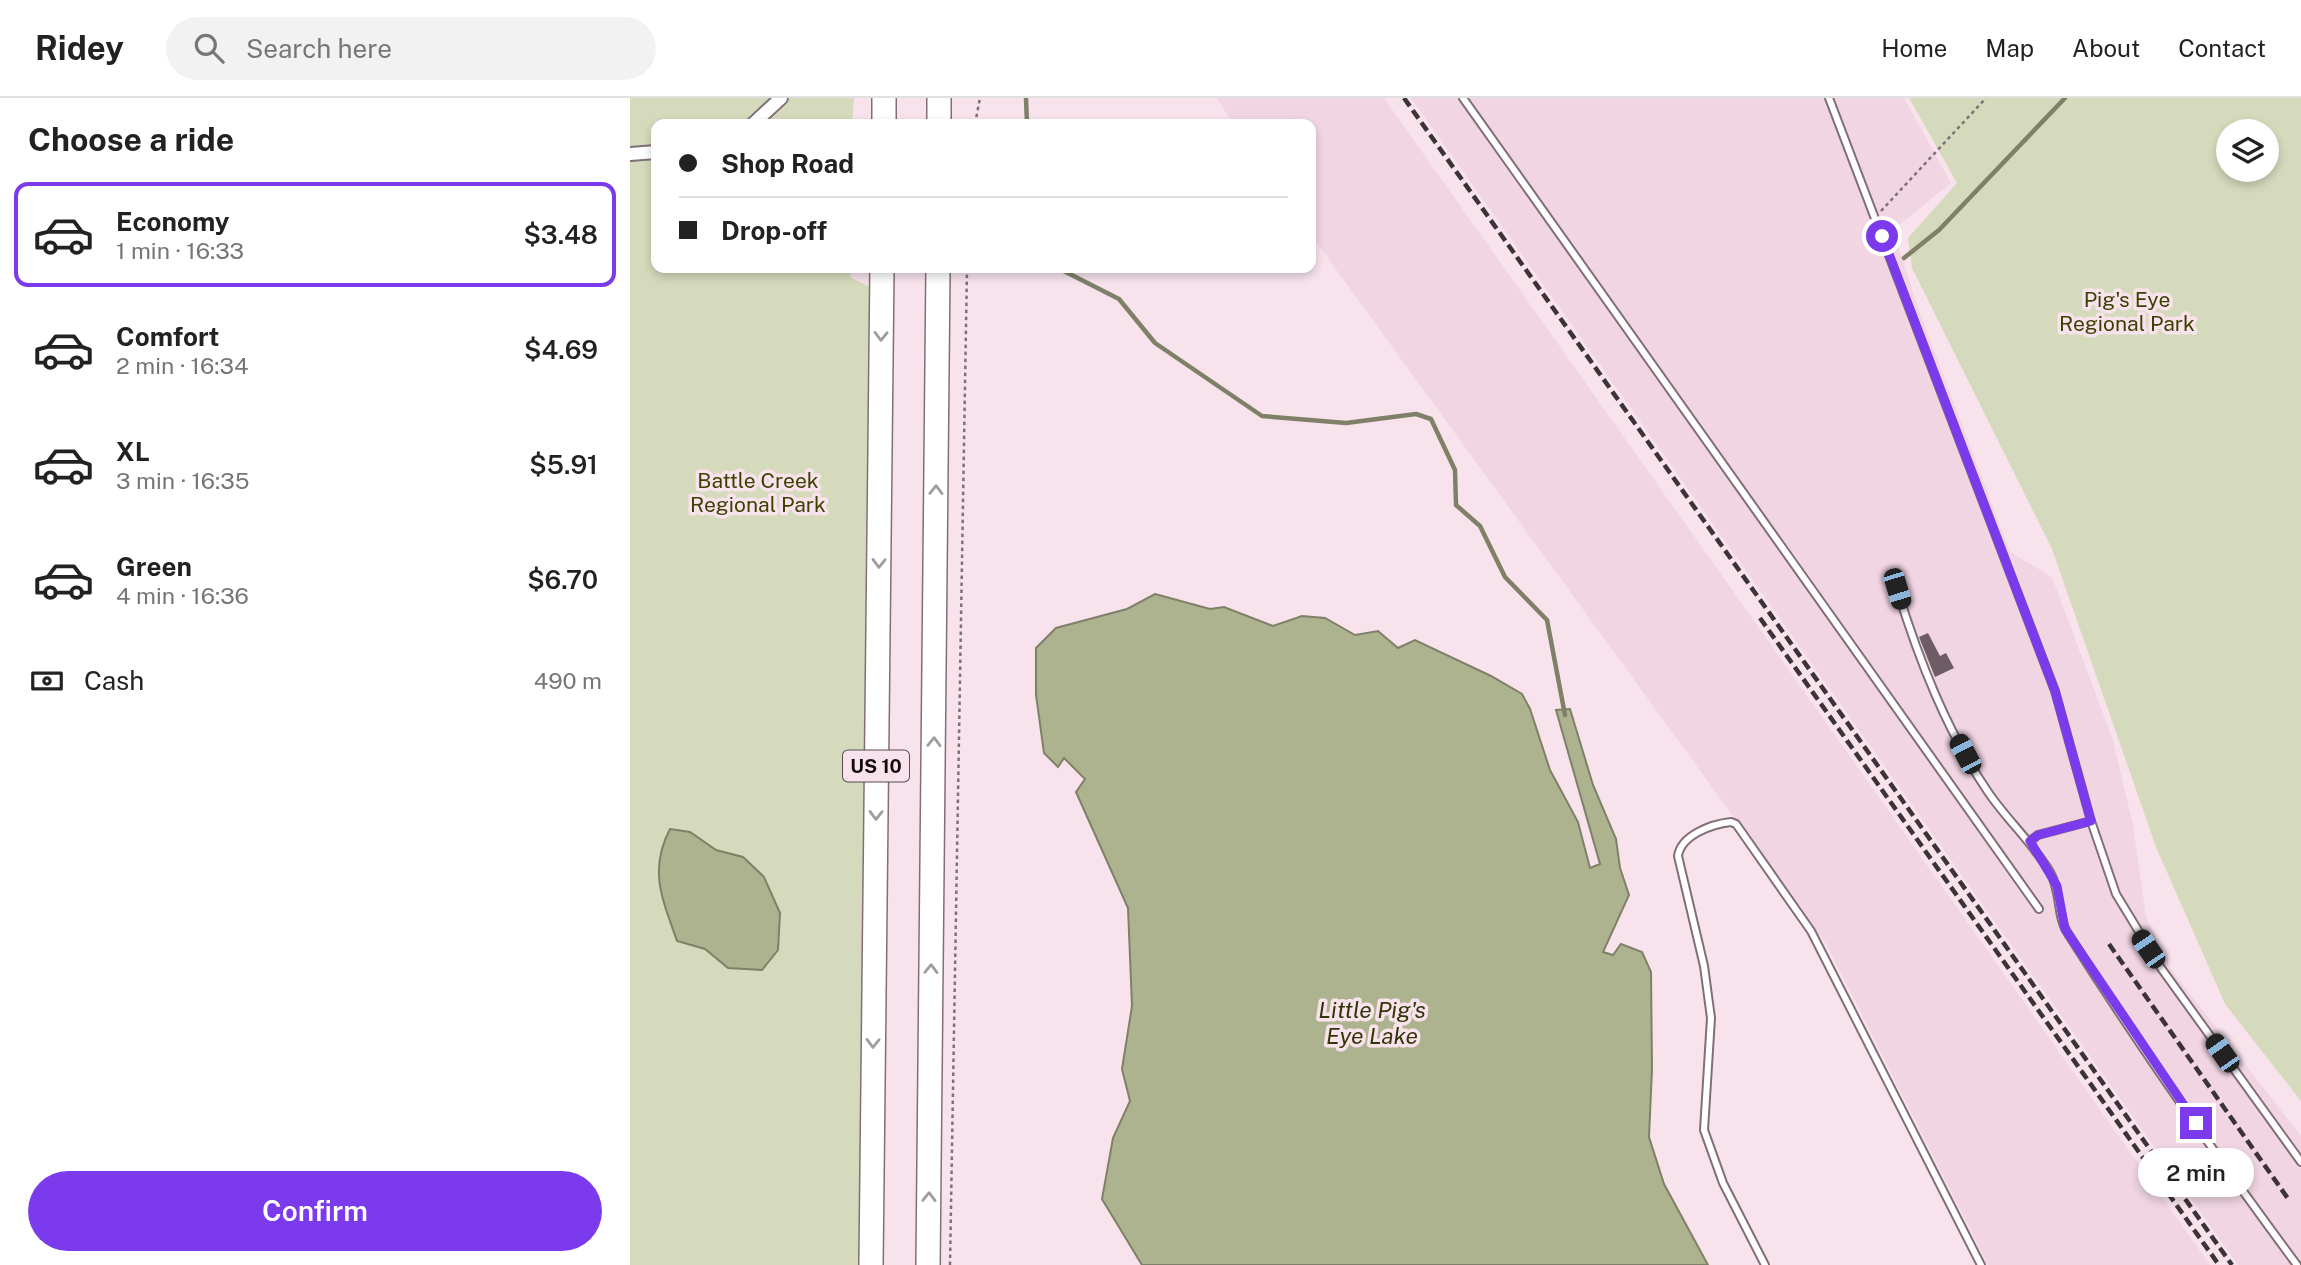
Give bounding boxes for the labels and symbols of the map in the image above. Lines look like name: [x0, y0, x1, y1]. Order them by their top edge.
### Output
route start: [1866, 220, 1898, 252]
park label: Pig's Eye Regional Park: [2059, 287, 2195, 336]
one-way arrow: [873, 331, 889, 342]
park label: Battle Creek Regional Park: [690, 468, 826, 517]
one-way arrow: [928, 484, 944, 495]
one-way arrow: [871, 558, 886, 569]
car: [1881, 566, 1914, 612]
car: [1946, 731, 1985, 777]
one-way arrow: [926, 736, 942, 747]
road number: US 10: [843, 750, 909, 782]
one-way arrow: [868, 811, 884, 821]
car: [2128, 926, 2169, 972]
one-way arrow: [924, 964, 939, 975]
water label: Little Pig's Eye Lake: [1318, 996, 1426, 1049]
car: [2202, 1030, 2243, 1076]
one-way arrow: [865, 1038, 881, 1049]
route end: [2180, 1107, 2212, 1139]
callout: 2 min: [2138, 1148, 2254, 1196]
one-way arrow: [921, 1191, 937, 1202]

